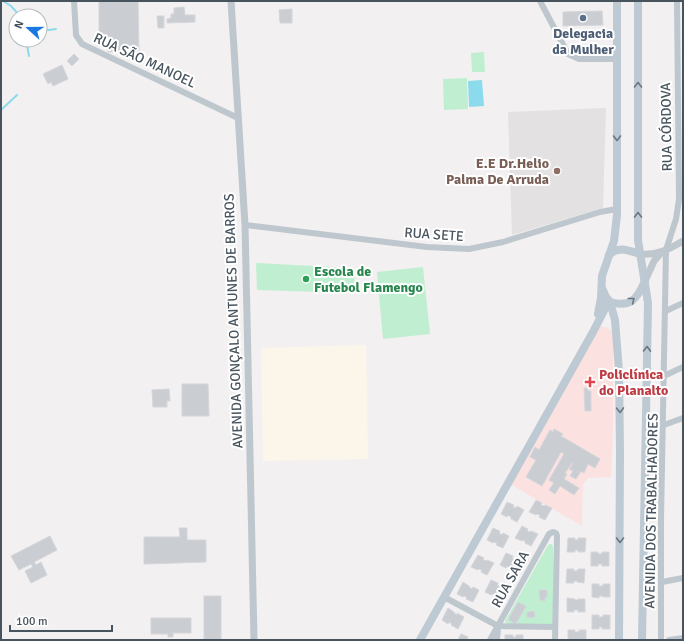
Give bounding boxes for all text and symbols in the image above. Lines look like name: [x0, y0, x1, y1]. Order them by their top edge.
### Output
north arrow: [8, 8, 48, 48]
marker: Delegacia da Mulher: [578, 13, 588, 23]
text: N: [12, 19, 27, 30]
place label: Delegacia da Mulher: [552, 25, 614, 58]
street label: RUA SÃO MANOEL: [91, 29, 199, 92]
one-way arrow: [634, 82, 642, 88]
street label: RUA CÓRDOVA: [657, 82, 676, 172]
one-way arrow: [613, 135, 621, 141]
place label: E.E Dr.Helio Palma De Arruda: [446, 155, 549, 188]
marker: E.E Dr.Helio Palma De Arruda: [552, 166, 562, 176]
street label: AVENIDA GONÇALO ANTUNES DE BARROS: [221, 193, 246, 449]
one-way arrow: [634, 212, 642, 218]
street label: RUA SETE: [404, 224, 464, 245]
place label: Escola de Futebol Flamengo: [314, 263, 423, 296]
marker: Escola de Futebol Flamengo: [301, 274, 311, 284]
one-way arrow: [627, 297, 634, 304]
one-way arrow: [643, 346, 651, 352]
place label: Policlínica do Planalto: [599, 366, 668, 399]
marker: Policlínica do Planalto: [584, 376, 596, 388]
one-way arrow: [616, 407, 624, 413]
street label: AVENIDA DOS TRABALHADORES: [641, 413, 662, 609]
one-way arrow: [616, 537, 624, 543]
street label: RUA SARA: [488, 548, 533, 611]
scale bar: [10, 607, 112, 633]
text: 100 m: [16, 614, 48, 629]

